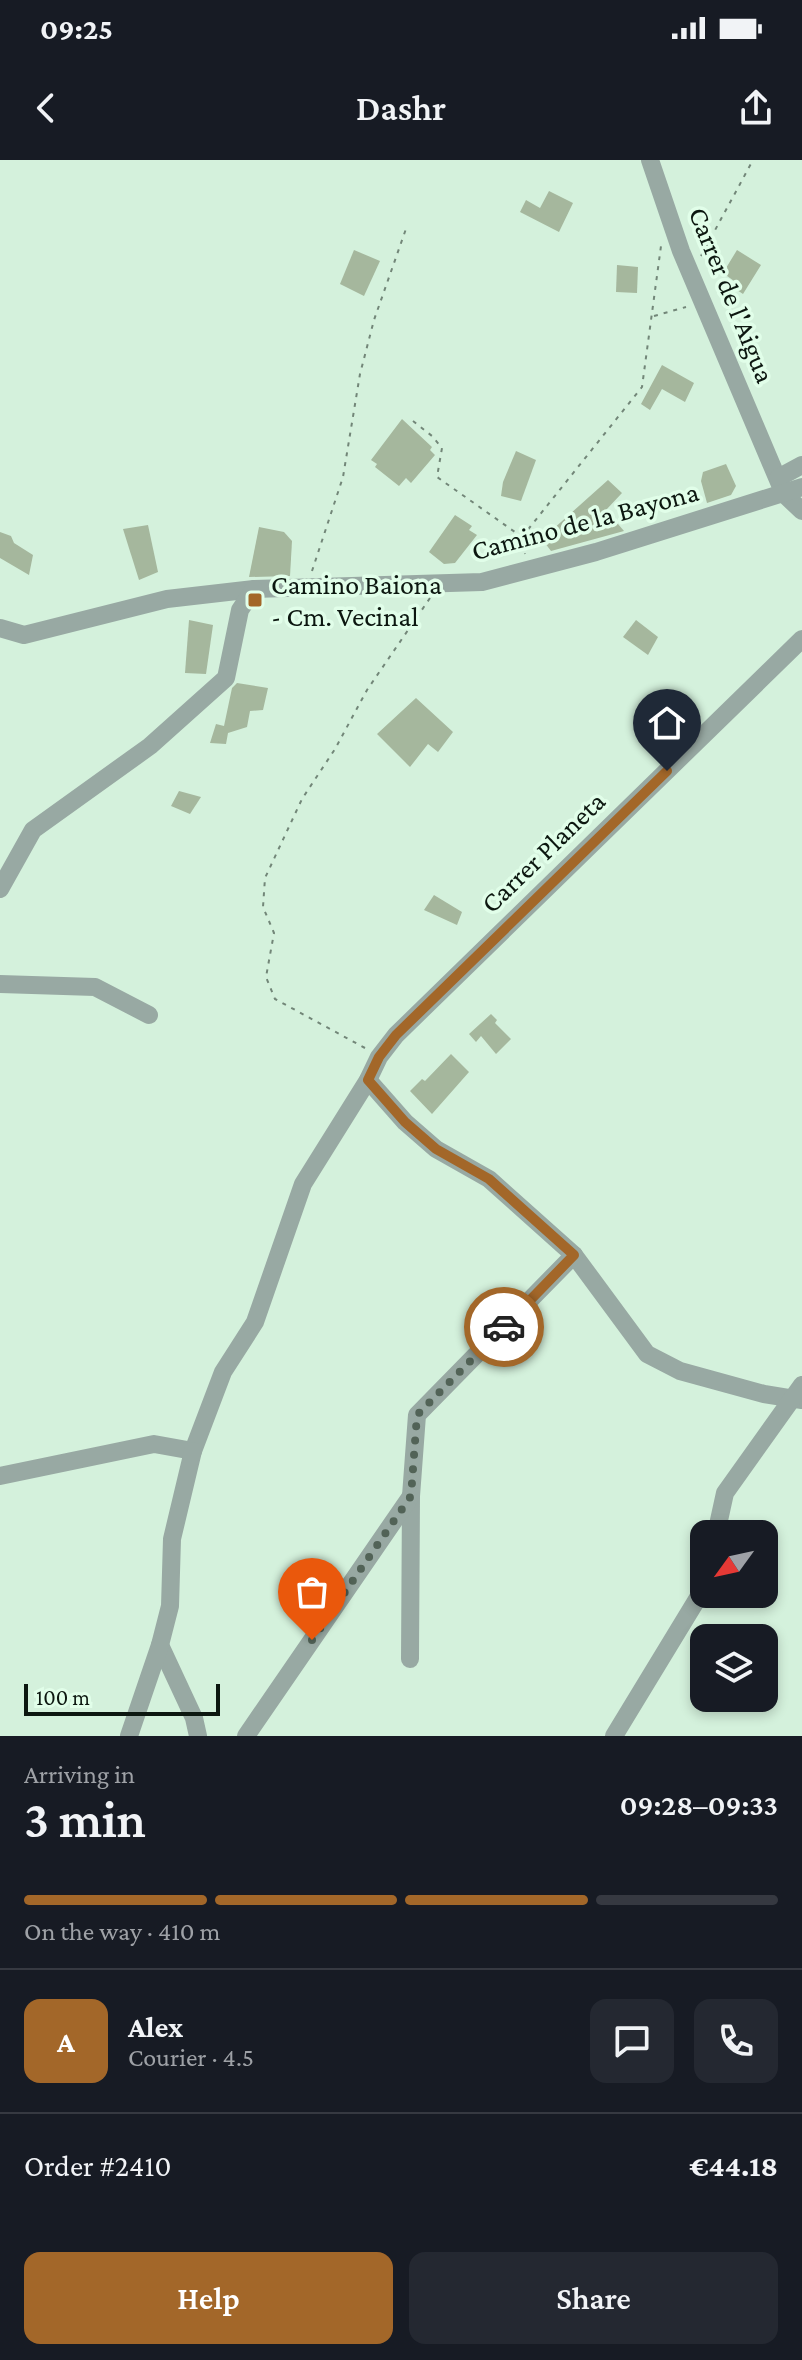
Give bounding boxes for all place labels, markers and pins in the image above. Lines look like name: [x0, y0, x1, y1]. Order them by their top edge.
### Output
place label: Camino Baiona - Cm. Vecinal: [271, 569, 442, 632]
marker: Camino Baiona - Cm. Vecinal: [246, 591, 264, 609]
pin: [633, 689, 701, 771]
pin: [278, 1558, 346, 1640]

